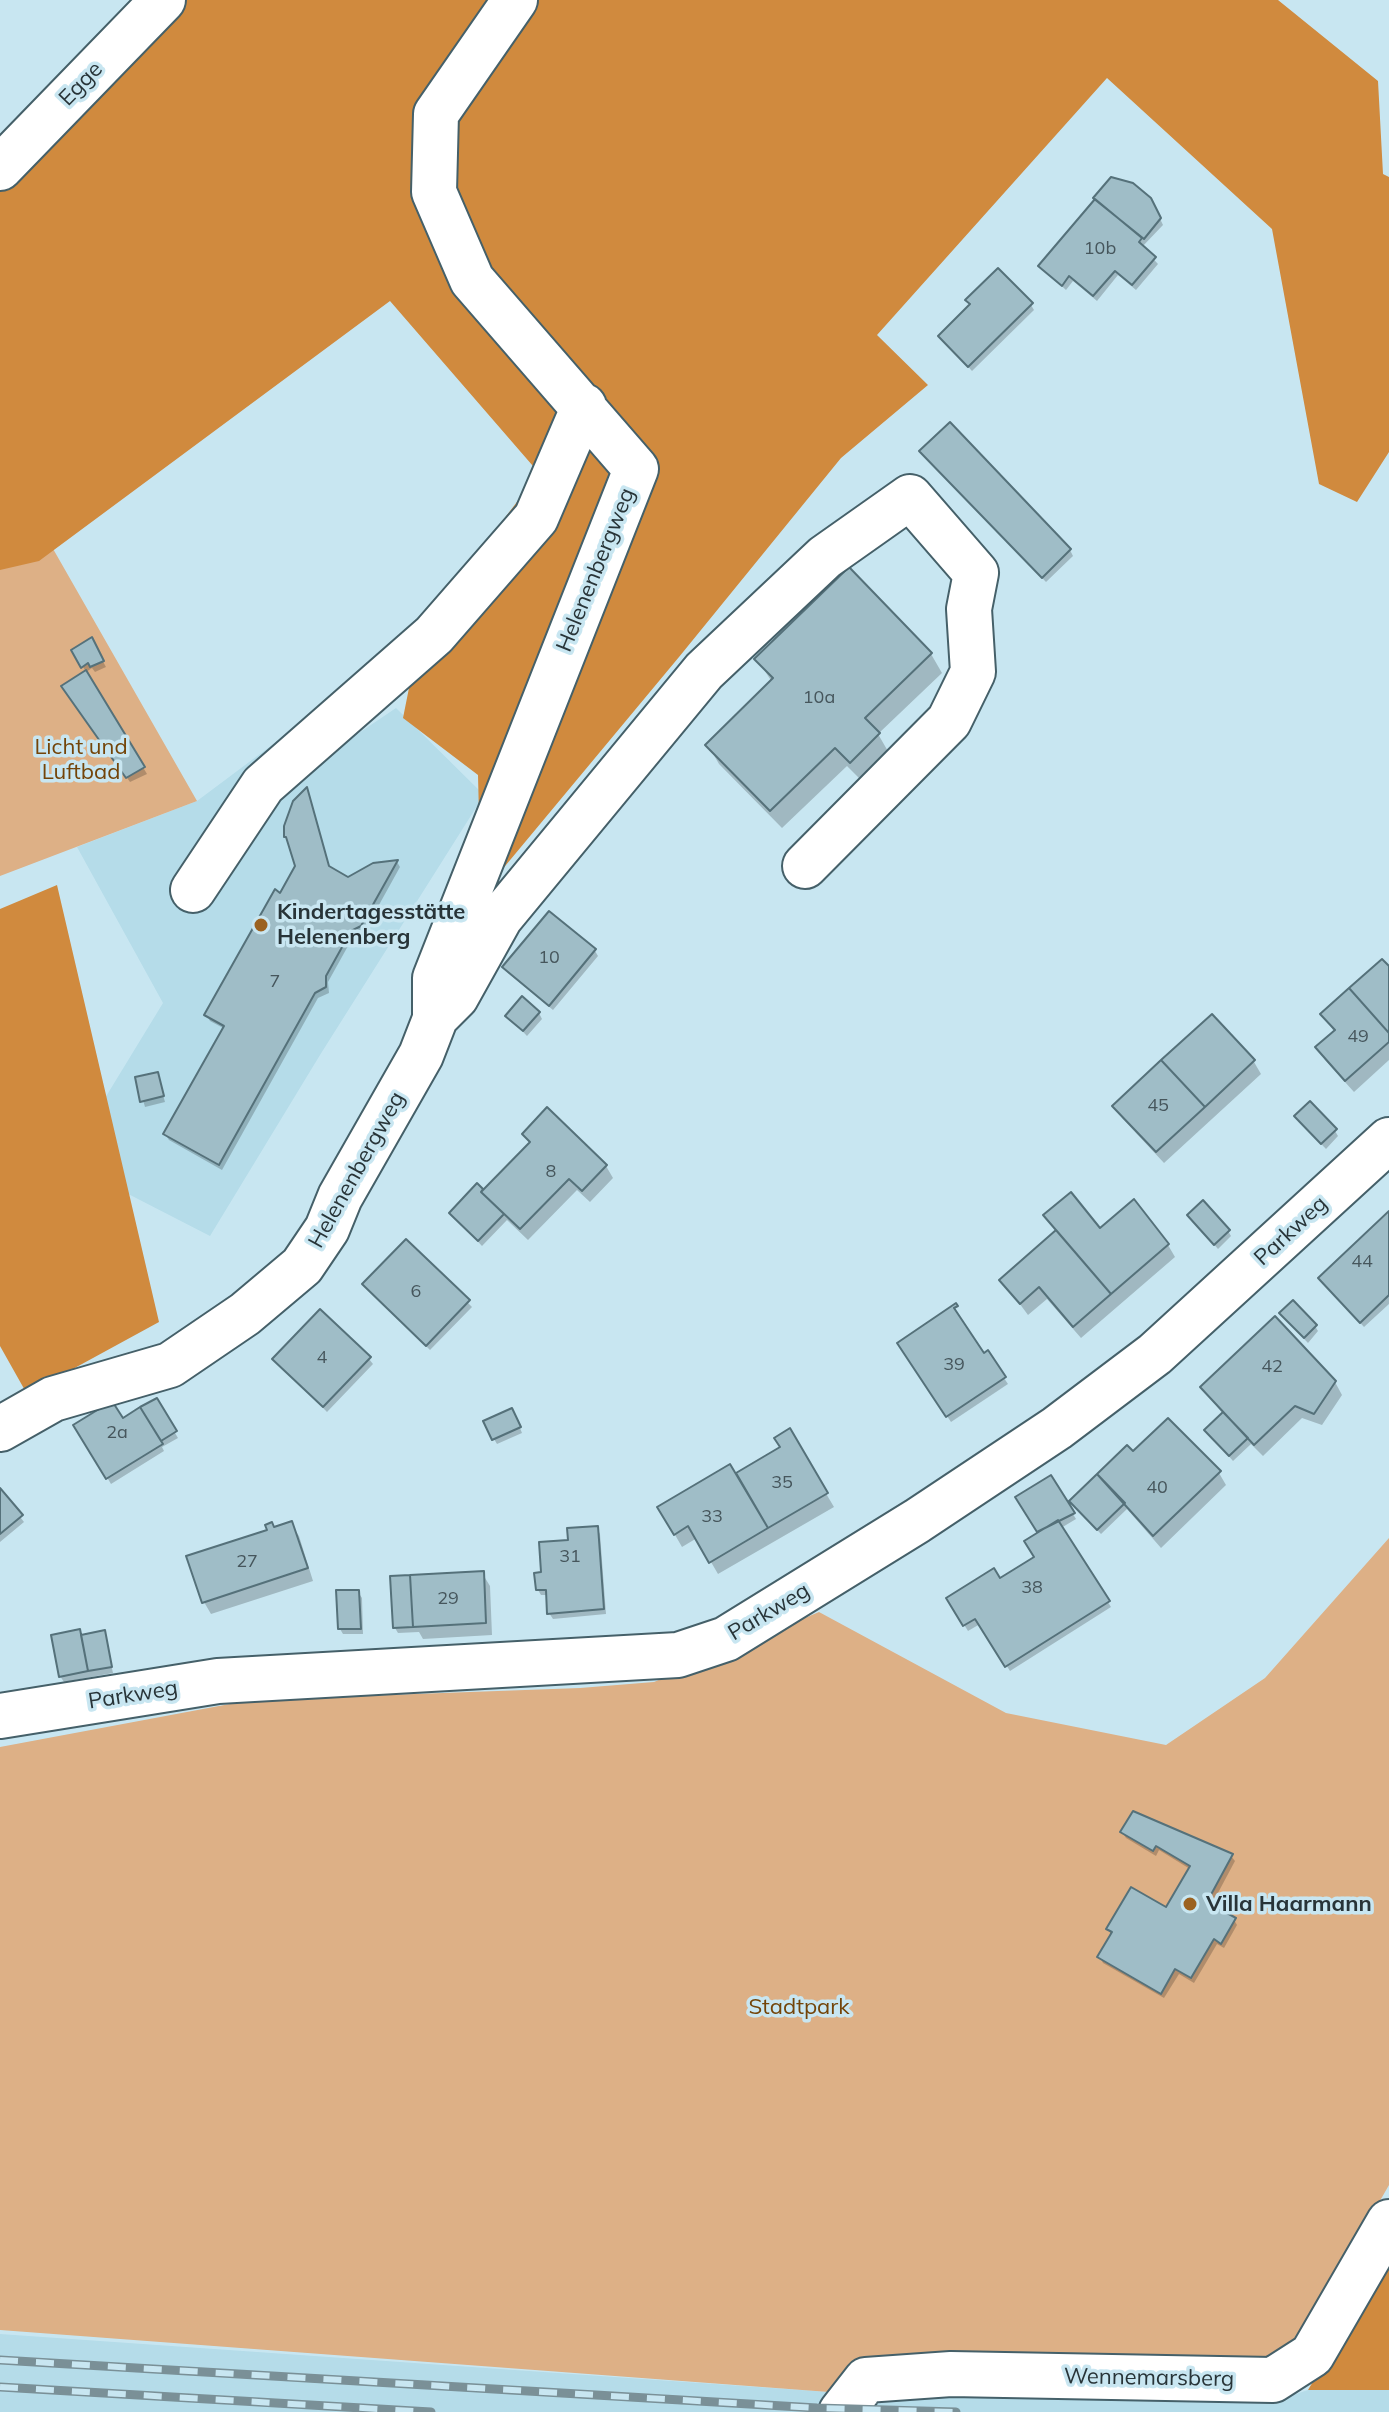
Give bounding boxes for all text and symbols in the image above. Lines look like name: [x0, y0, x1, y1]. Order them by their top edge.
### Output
street label: Egge: [54, 56, 108, 112]
house number: 10b: [1084, 238, 1116, 260]
street label: Helenenbergweg: [551, 484, 641, 656]
house number: 10a: [803, 687, 835, 709]
park label: Licht und Luftbad: [34, 734, 128, 786]
place label: Kindertagesstätte Helenenberg: [277, 899, 465, 950]
marker: Kindertagesstätte Helenenberg: [252, 916, 270, 934]
house number: 10: [538, 947, 560, 969]
house number: 7: [270, 971, 280, 993]
house number: 49: [1347, 1026, 1369, 1048]
street label: Helenenbergweg: [303, 1087, 411, 1253]
house number: 45: [1147, 1095, 1169, 1117]
house number: 8: [546, 1161, 556, 1183]
street label: Parkweg: [1249, 1191, 1333, 1271]
house number: 44: [1351, 1251, 1373, 1273]
house number: 6: [411, 1281, 421, 1303]
house number: 4: [317, 1347, 327, 1369]
house number: 39: [943, 1354, 965, 1376]
house number: 42: [1261, 1356, 1283, 1378]
house number: 2a: [106, 1422, 128, 1444]
house number: 35: [771, 1472, 793, 1494]
house number: 40: [1146, 1477, 1168, 1499]
house number: 33: [701, 1506, 723, 1528]
house number: 31: [559, 1546, 581, 1568]
house number: 27: [236, 1551, 258, 1573]
street label: Parkweg: [724, 1577, 814, 1647]
house number: 38: [1021, 1577, 1043, 1599]
house number: 29: [437, 1588, 459, 1610]
street label: Parkweg: [86, 1675, 180, 1715]
place label: Villa Haarmann: [1206, 1891, 1372, 1917]
marker: Villa Haarmann: [1181, 1895, 1199, 1913]
park label: Stadtpark: [748, 1994, 850, 2020]
street label: Wennemarsberg: [1064, 2363, 1234, 2393]

